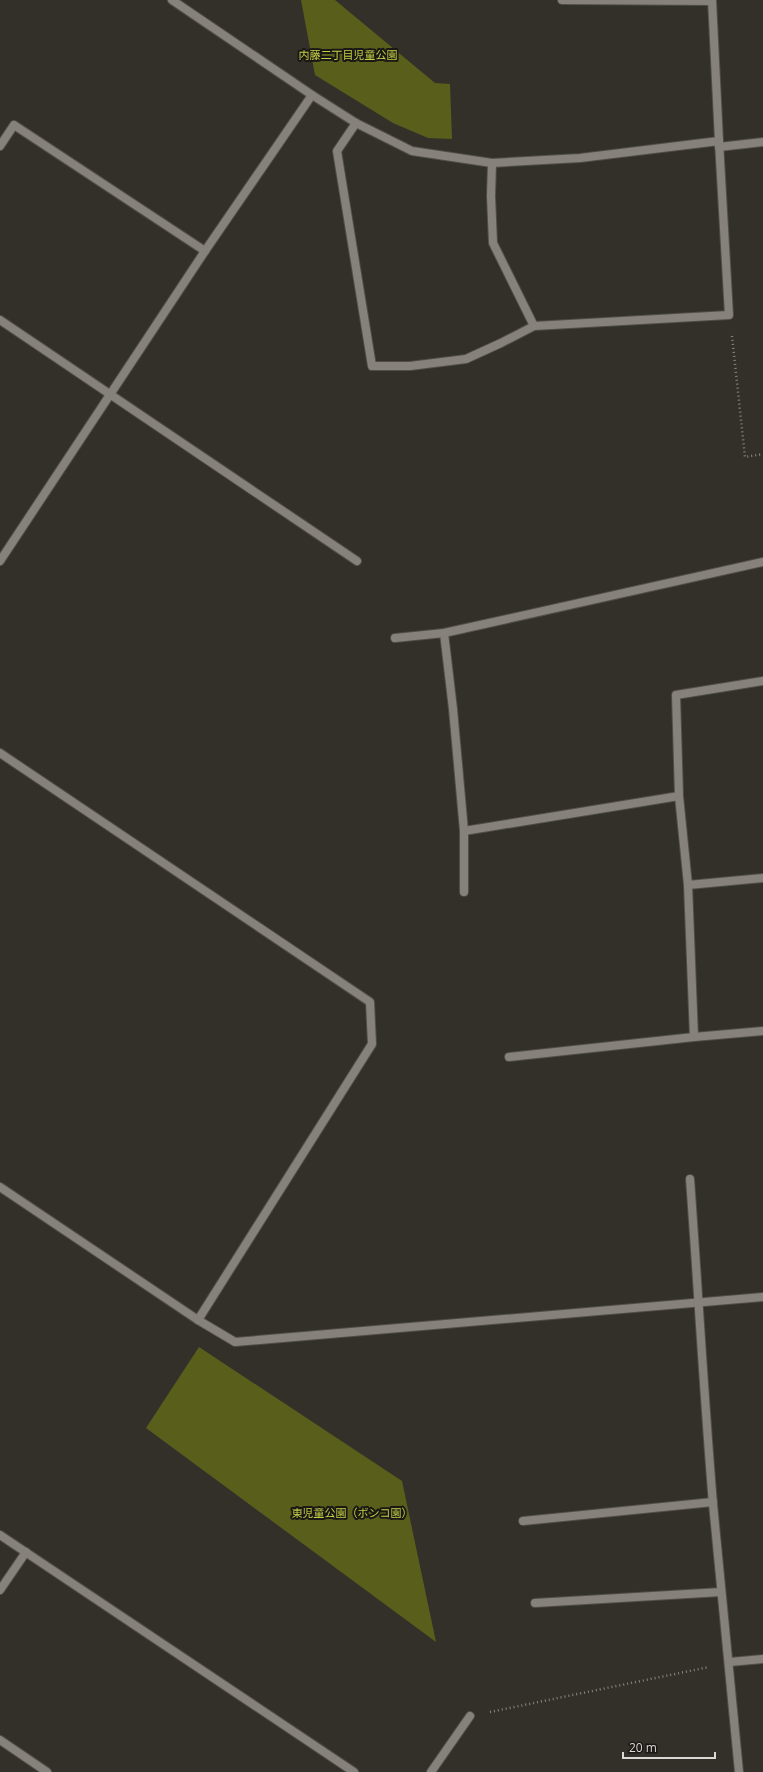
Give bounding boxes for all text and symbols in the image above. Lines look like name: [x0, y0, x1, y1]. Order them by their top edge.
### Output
park label: 内藤二丁目児童公園: [299, 47, 398, 62]
park label: 東児童公園（ボンコ園）: [292, 1505, 413, 1520]
scale bar: [623, 1734, 715, 1760]
text: 20 m: [629, 1739, 657, 1756]

